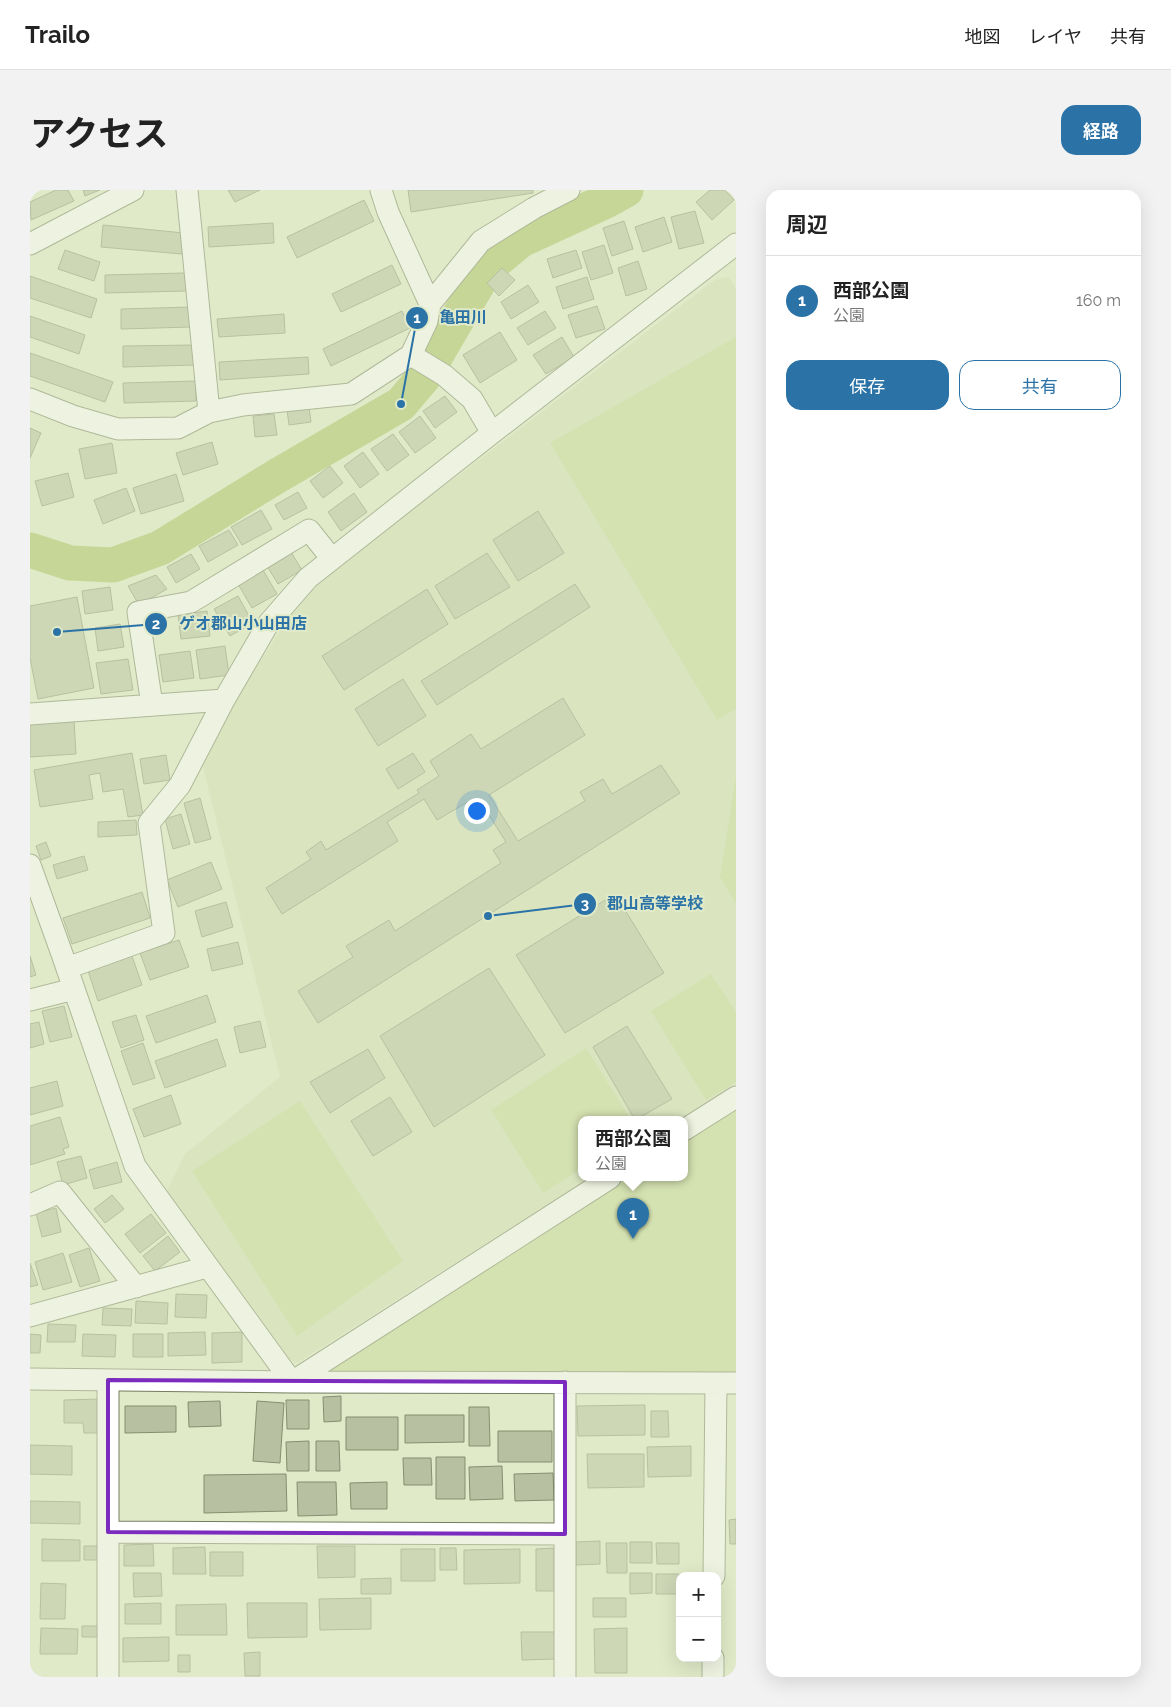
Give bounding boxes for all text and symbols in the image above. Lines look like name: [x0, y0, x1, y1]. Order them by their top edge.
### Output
text: Trailo: [25, 20, 90, 49]
text: 地図: [965, 26, 1001, 47]
text: レイヤ: [1029, 26, 1082, 47]
text: 共有: [1110, 26, 1146, 47]
button: 経路: [1061, 105, 1141, 155]
text: アクセス: [30, 113, 168, 154]
text: 周辺: [786, 212, 828, 237]
text: 西部公園: [833, 279, 909, 301]
text: 1: [798, 291, 806, 310]
text: 160 m: [1076, 291, 1121, 310]
callout: 亀田川: [404, 302, 497, 333]
text: 公園: [833, 306, 865, 325]
text: 亀田川: [439, 308, 487, 327]
text: 1: [413, 309, 421, 327]
button: 保存: [786, 360, 949, 410]
button: 共有: [959, 360, 1121, 410]
callout: ゲオ郡山小山田店: [144, 608, 317, 639]
text: ゲオ郡山小山田店: [179, 614, 307, 633]
text: 2: [152, 615, 160, 633]
your location: [464, 798, 490, 824]
callout: 郡山高等学校: [572, 888, 713, 919]
text: 郡山高等学校: [607, 894, 703, 913]
text: 3: [581, 895, 589, 913]
popup: [578, 1116, 688, 1181]
text: 西部公園: [595, 1127, 671, 1149]
text: 公園: [595, 1154, 627, 1173]
pin: 1: [617, 1198, 649, 1239]
map controls: [676, 1572, 721, 1662]
button: +: [676, 1572, 721, 1617]
button: −: [676, 1617, 721, 1662]

